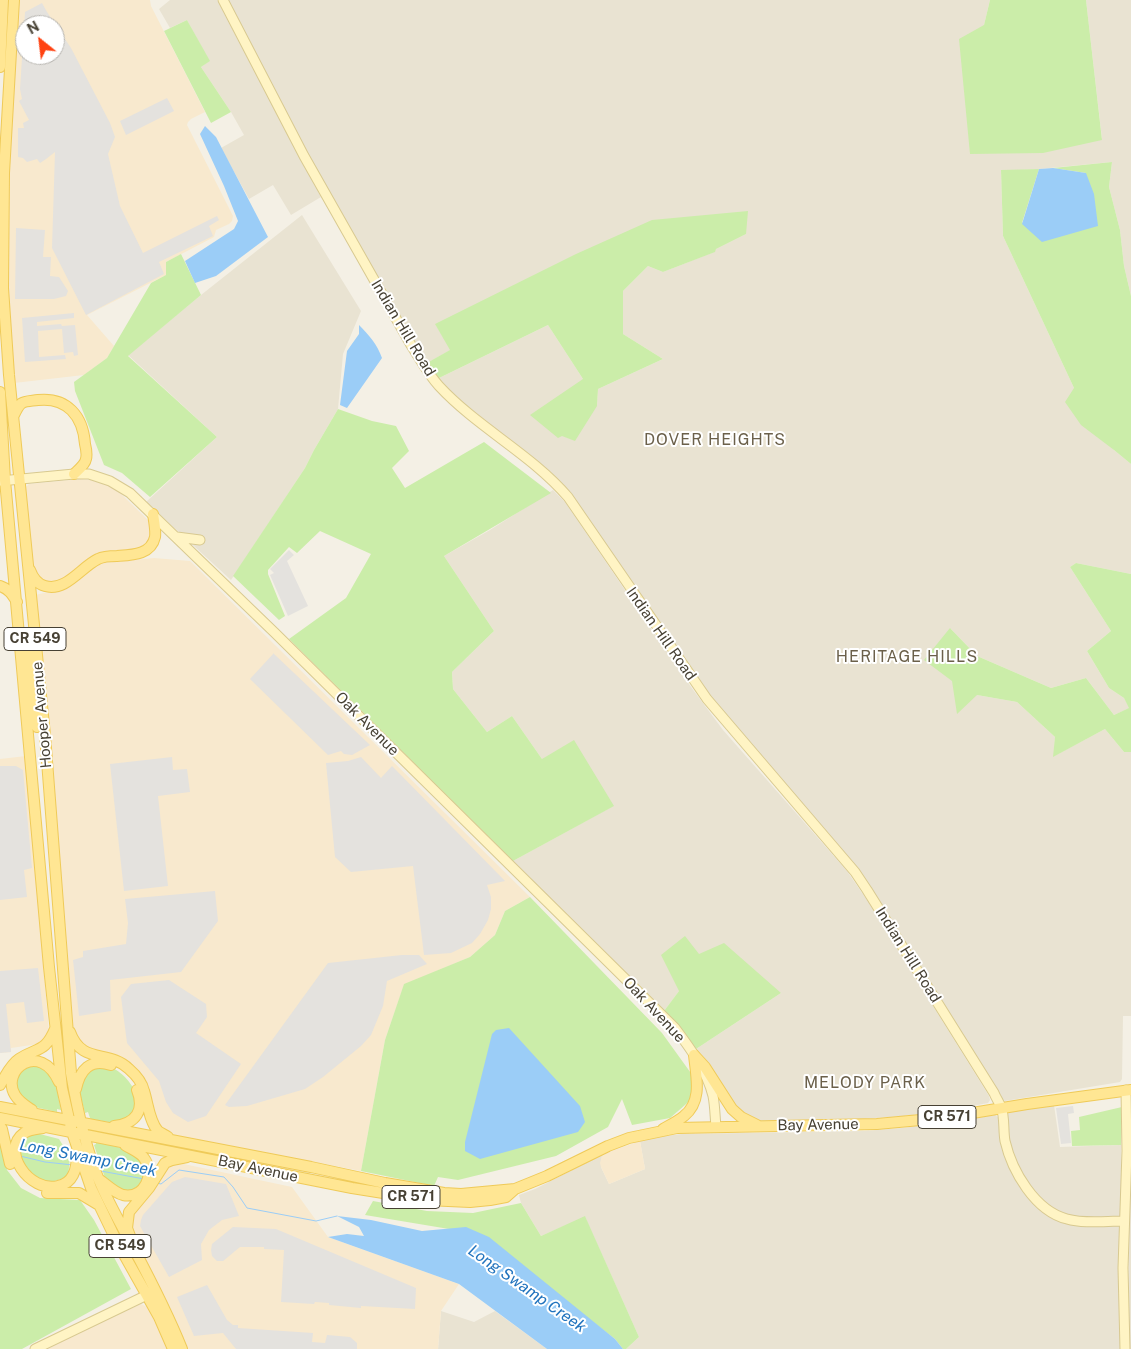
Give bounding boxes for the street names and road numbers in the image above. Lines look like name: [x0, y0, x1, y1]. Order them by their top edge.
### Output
street label: Indian Hill Road: [367, 276, 439, 380]
street label: Indian Hill Road: [622, 584, 700, 684]
road number: CR 549: [4, 628, 66, 650]
street label: Hooper Avenue: [28, 661, 56, 769]
street label: Oak Avenue: [331, 688, 403, 760]
street label: Indian Hill Road: [871, 904, 945, 1006]
street label: Oak Avenue: [619, 974, 689, 1046]
road number: CR 571: [918, 1106, 976, 1128]
street label: Bay Avenue: [777, 1115, 859, 1135]
street label: Bay Avenue: [216, 1152, 300, 1186]
road number: CR 571: [382, 1186, 440, 1208]
road number: CR 549: [89, 1234, 151, 1258]

